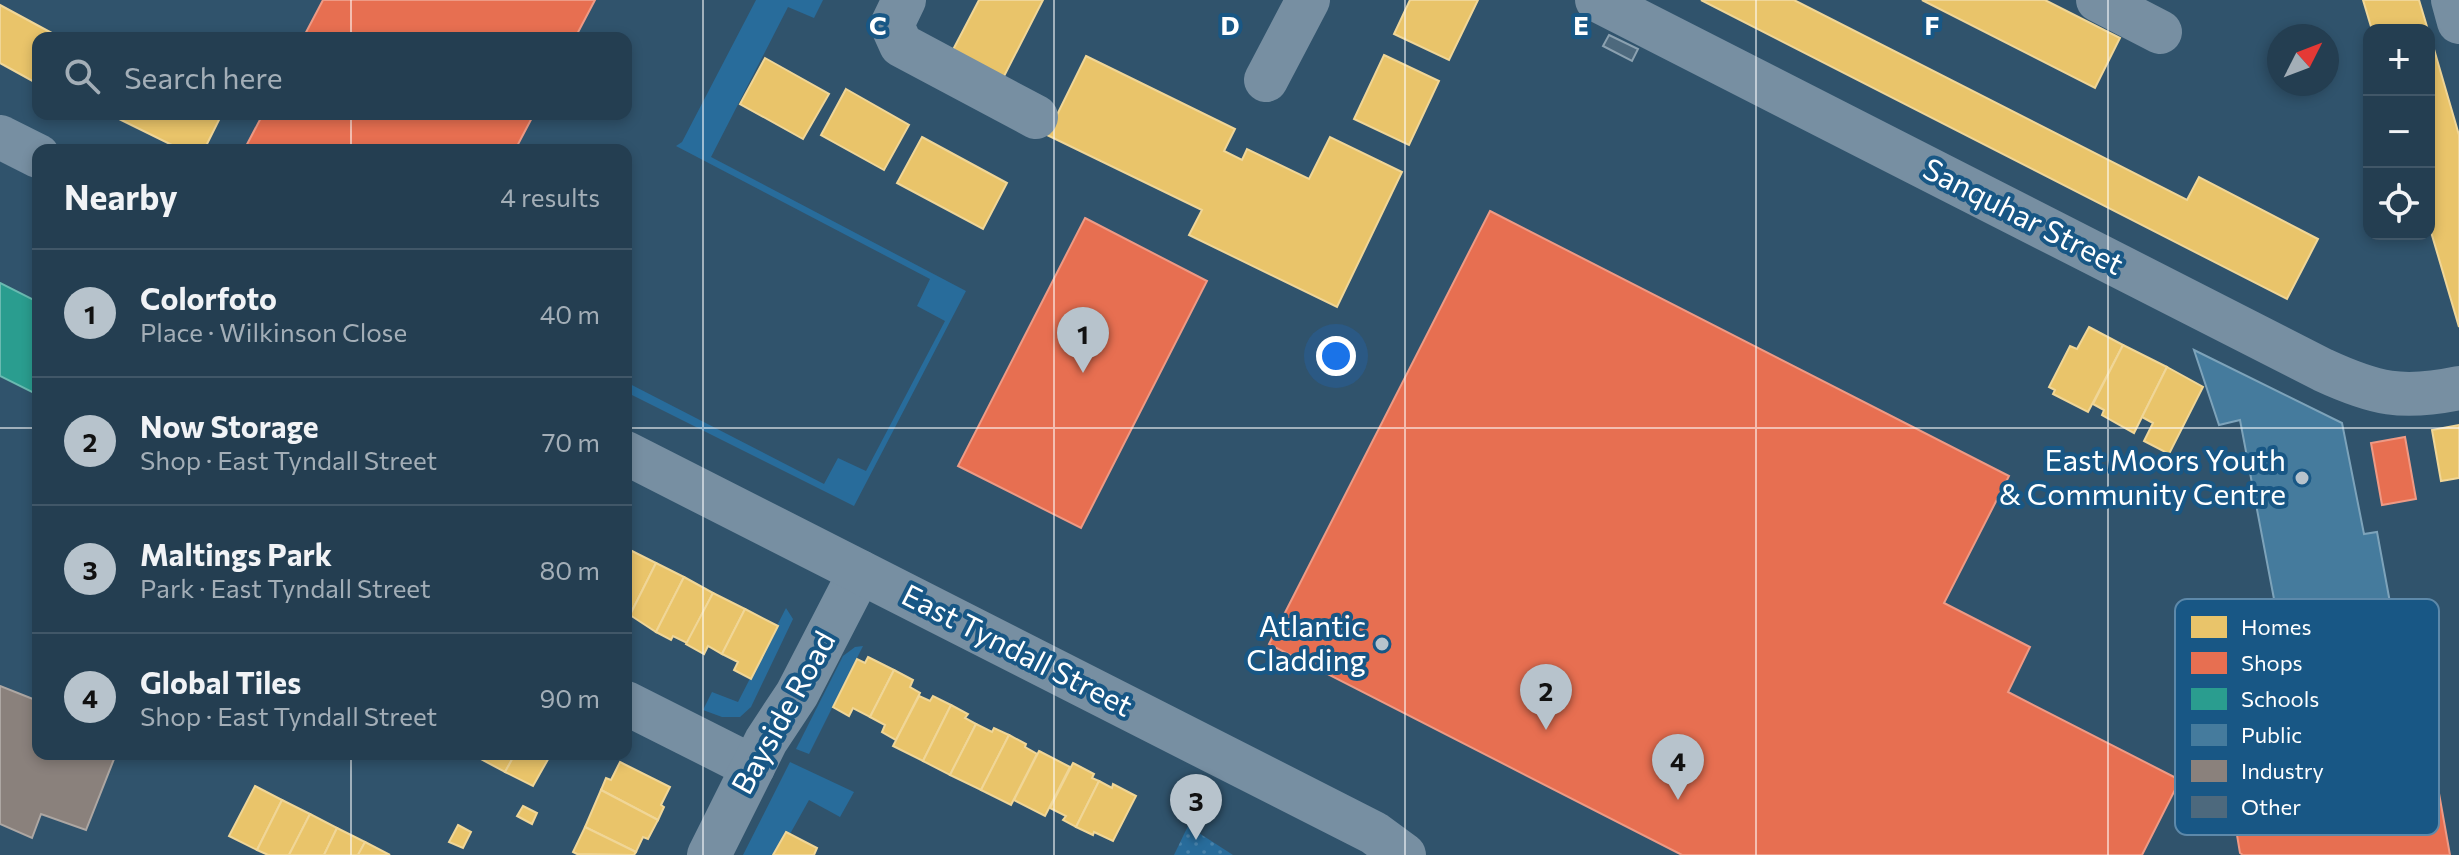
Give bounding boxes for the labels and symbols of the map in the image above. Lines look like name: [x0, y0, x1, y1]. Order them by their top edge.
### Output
text: C: [869, 9, 887, 40]
text: D: [1220, 9, 1240, 40]
text: E: [1573, 9, 1589, 40]
text: F: [1924, 9, 1940, 40]
north arrow: [2267, 24, 2339, 96]
street label: Sanquhar Street: [1918, 148, 2131, 281]
pin: 1: [1057, 307, 1109, 373]
your location: [1316, 336, 1356, 376]
place label: East Moors Youth & Community Centre: [1999, 440, 2286, 511]
marker: East Moors Youth & Community Centre: [2293, 469, 2311, 487]
street label: East Tyndall Street: [897, 575, 1140, 723]
legend: [2175, 599, 2439, 835]
place label: Atlantic Cladding: [1246, 606, 1366, 677]
text: Homes: [2241, 613, 2311, 640]
street label: Bayside Road: [722, 624, 842, 800]
marker: Atlantic Cladding: [1373, 635, 1391, 653]
text: Shops: [2241, 649, 2302, 676]
pin: 2: [1520, 664, 1572, 730]
text: Schools: [2241, 685, 2319, 712]
text: Public: [2241, 721, 2302, 748]
pin: 4: [1652, 734, 1704, 800]
text: Industry: [2241, 757, 2324, 784]
pin: 3: [1170, 774, 1222, 840]
text: Other: [2241, 793, 2301, 820]

